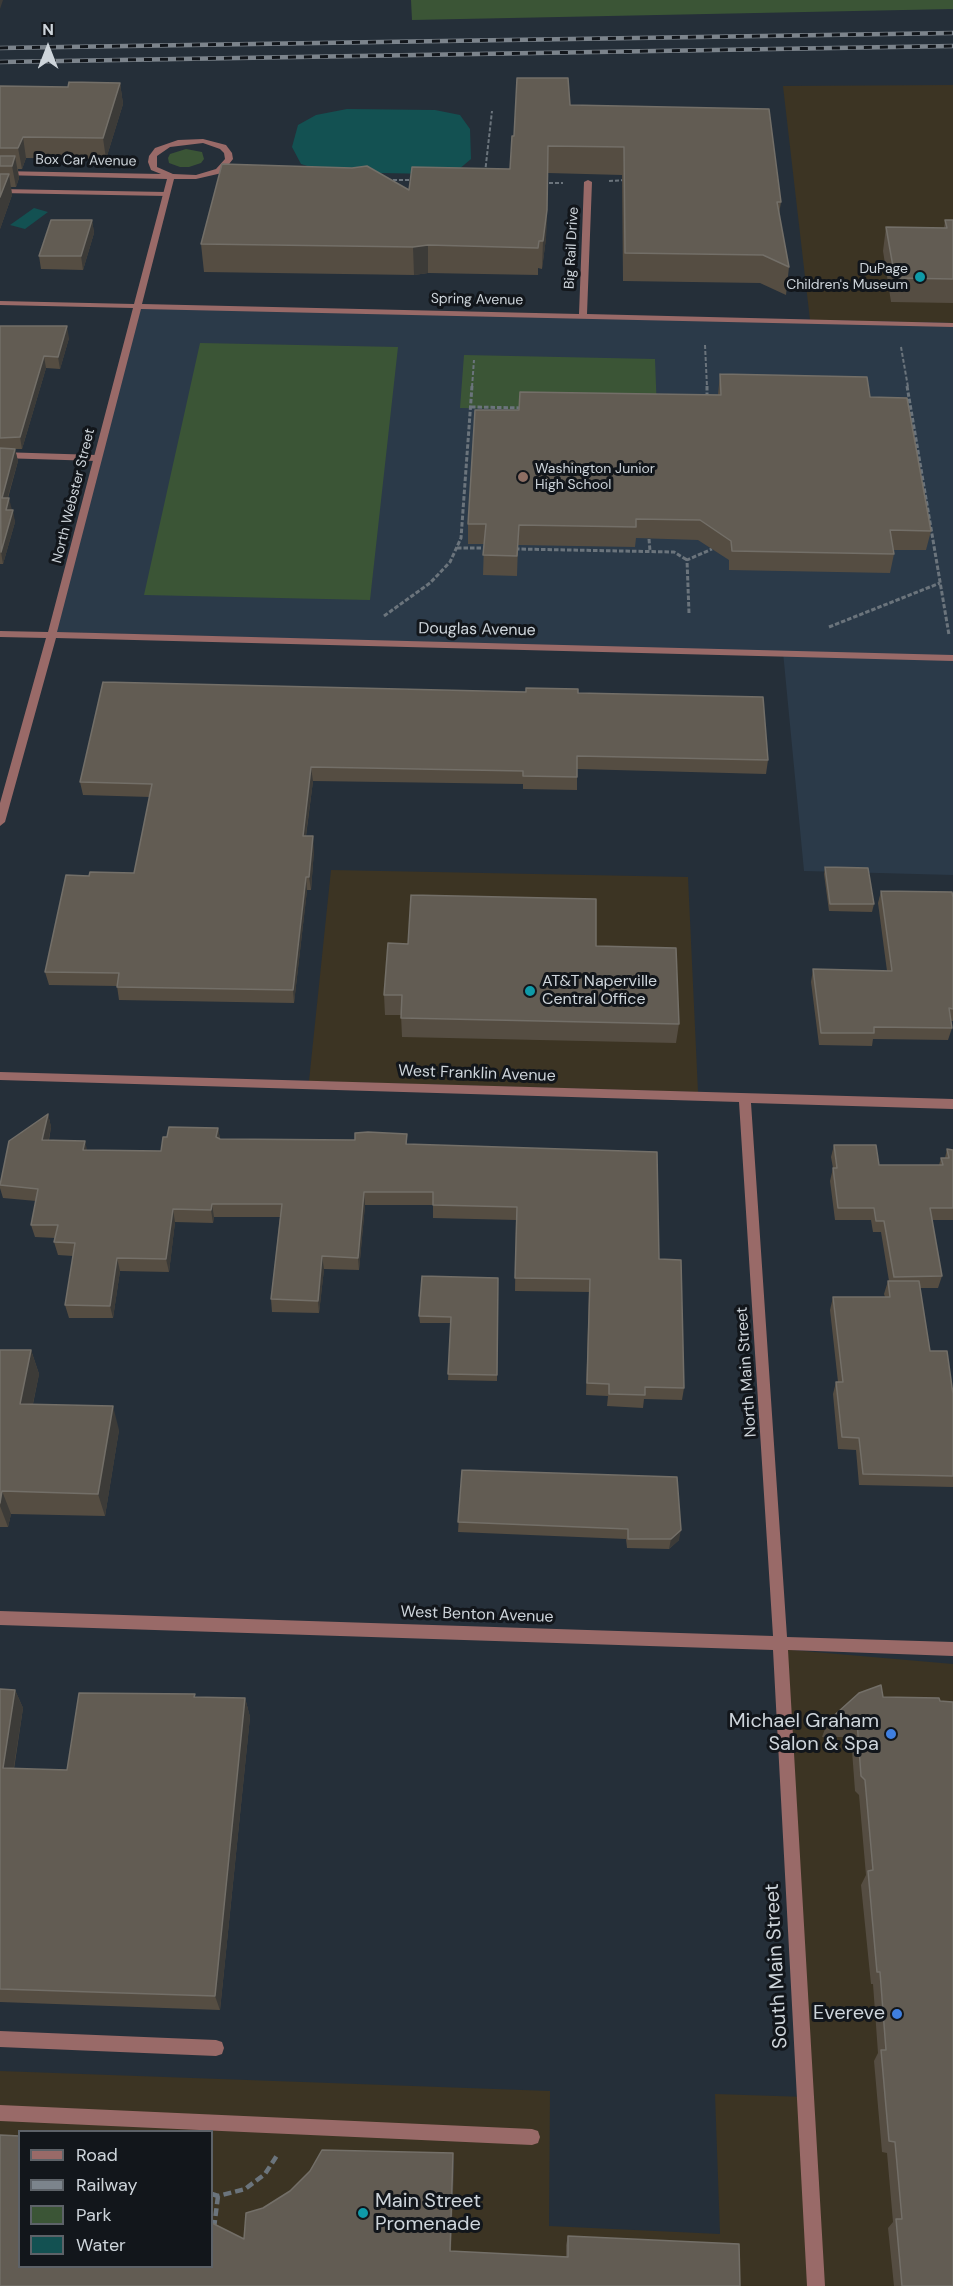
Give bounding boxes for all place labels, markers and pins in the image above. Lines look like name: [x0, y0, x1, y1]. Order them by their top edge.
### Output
place label: DuPage Children's Museum: [786, 261, 908, 294]
marker: DuPage Children's Museum: [913, 270, 927, 284]
place label: Washington Junior High School: [535, 461, 655, 494]
marker: Washington Junior High School: [516, 470, 530, 484]
place label: AT&T Naperville Central Office: [542, 972, 657, 1010]
marker: AT&T Naperville Central Office: [523, 984, 537, 998]
place label: Michael Graham Salon & Spa: [729, 1710, 879, 1757]
marker: Michael Graham Salon & Spa: [884, 1727, 898, 1741]
place label: Evereve: [813, 2002, 885, 2026]
marker: Evereve: [890, 2007, 904, 2021]
place label: Main Street Promenade: [375, 2190, 481, 2237]
marker: Main Street Promenade: [356, 2206, 370, 2220]

